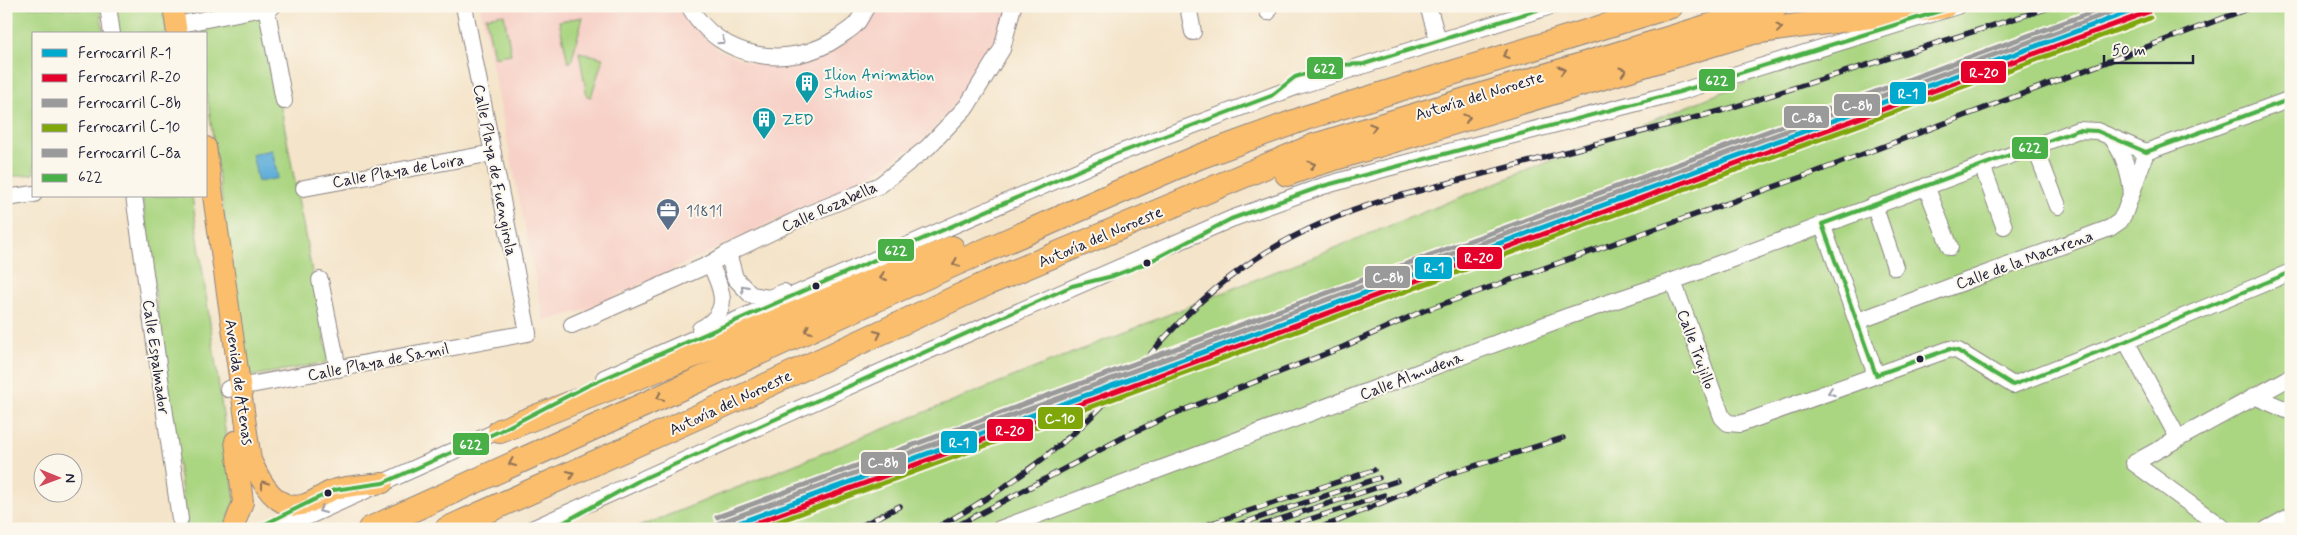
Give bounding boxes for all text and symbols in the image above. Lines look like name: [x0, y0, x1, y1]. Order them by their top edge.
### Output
one-way arrow: [1776, 23, 1784, 34]
legend: [32, 32, 208, 198]
scale bar: [2104, 32, 2193, 64]
one-way arrow: [716, 35, 726, 44]
text: 50 m: [2112, 41, 2146, 61]
text: Ferrocarril R-1: [78, 44, 172, 64]
one-way arrow: [1503, 50, 1511, 60]
line badge: 622: [1306, 56, 1344, 80]
text: 622: [1314, 60, 1337, 78]
line badge: R-20: [1960, 60, 2007, 84]
text: R-20: [1969, 64, 1999, 82]
place label: Ilion Animation Studios: [824, 65, 934, 104]
one-way arrow: [1558, 66, 1566, 76]
one-way arrow: [1618, 66, 1627, 76]
street label: Autovía del Noroeste: [1413, 67, 1546, 126]
text: Ferrocarril R-20: [78, 68, 181, 88]
line badge: 622: [1698, 68, 1736, 92]
building icon: Ilion Animation Studios: [794, 70, 820, 104]
text: 622: [1706, 72, 1729, 90]
line badge: R-1: [1889, 81, 1927, 105]
street label: Calle Playa de Fuengirola: [468, 83, 521, 258]
text: R-1: [1898, 85, 1918, 103]
line badge: C-8b: [1833, 93, 1881, 117]
text: Ferrocarril C-8b: [78, 94, 181, 114]
text: C-8b: [1841, 97, 1873, 115]
line badge: C-8a: [1783, 105, 1830, 129]
building icon: ZED: [751, 106, 777, 140]
text: C-8a: [1791, 109, 1823, 127]
place label: ZED: [782, 110, 814, 131]
one-way arrow: [1463, 113, 1471, 123]
text: Ferrocarril C-10: [78, 118, 180, 138]
one-way arrow: [1369, 123, 1377, 133]
line badge: 622: [2011, 136, 2049, 160]
text: 622: [2019, 139, 2042, 157]
text: Ferrocarril C-8a: [78, 144, 182, 164]
street label: Calle Playa de Loira: [331, 150, 466, 193]
one-way arrow: [1307, 161, 1316, 171]
text: 622: [78, 168, 103, 188]
street label: Calle Rozabella: [778, 177, 881, 238]
office icon: 11811: [655, 197, 681, 231]
place label: 11811: [686, 201, 723, 222]
street label: Autovía del Noroeste: [1035, 202, 1166, 273]
street label: Calle de la Macarena: [1953, 226, 2096, 295]
line badge: 622: [877, 238, 915, 262]
text: 622: [885, 242, 908, 260]
line badge: R-20: [1456, 246, 1503, 270]
text: R-20: [1464, 249, 1494, 267]
line badge: R-1: [1414, 256, 1453, 280]
one-way arrow: [952, 257, 961, 268]
unlabelled marker: [1142, 258, 1152, 268]
text: R-1: [1424, 259, 1444, 277]
line badge: C-8b: [1364, 265, 1411, 289]
text: C-8b: [1372, 269, 1404, 287]
one-way arrow: [879, 270, 888, 281]
unlabelled marker: [811, 281, 821, 291]
one-way arrow: [741, 284, 750, 293]
street label: Calle Espalmador: [137, 298, 174, 416]
street label: Calle Trujillo: [1671, 307, 1720, 392]
street label: Avenida de Atenas: [219, 318, 258, 447]
one-way arrow: [804, 324, 813, 334]
one-way arrow: [873, 329, 882, 340]
street label: Calle Playa de Samil: [306, 338, 451, 386]
street label: Calle Almudena: [1357, 347, 1466, 406]
unlabelled marker: [1915, 354, 1925, 364]
street label: Autovía del Noroeste: [666, 366, 796, 441]
one-way arrow: [1827, 386, 1835, 396]
one-way arrow: [656, 390, 665, 401]
line badge: C-10: [1037, 406, 1084, 430]
text: C-10: [1045, 410, 1075, 428]
line badge: R-20: [986, 418, 1034, 442]
text: R-20: [995, 422, 1025, 440]
line badge: R-1: [940, 430, 978, 454]
line badge: 622: [452, 432, 490, 456]
text: R-1: [949, 434, 969, 452]
text: 622: [460, 436, 483, 454]
line badge: C-8b: [860, 451, 907, 475]
north arrow: [32, 452, 82, 502]
text: C-8b: [867, 454, 899, 472]
one-way arrow: [508, 457, 517, 468]
one-way arrow: [566, 470, 575, 480]
text: N: [61, 473, 79, 483]
one-way arrow: [261, 480, 270, 490]
unlabelled marker: [323, 488, 333, 498]
one-way arrow: [318, 503, 327, 514]

